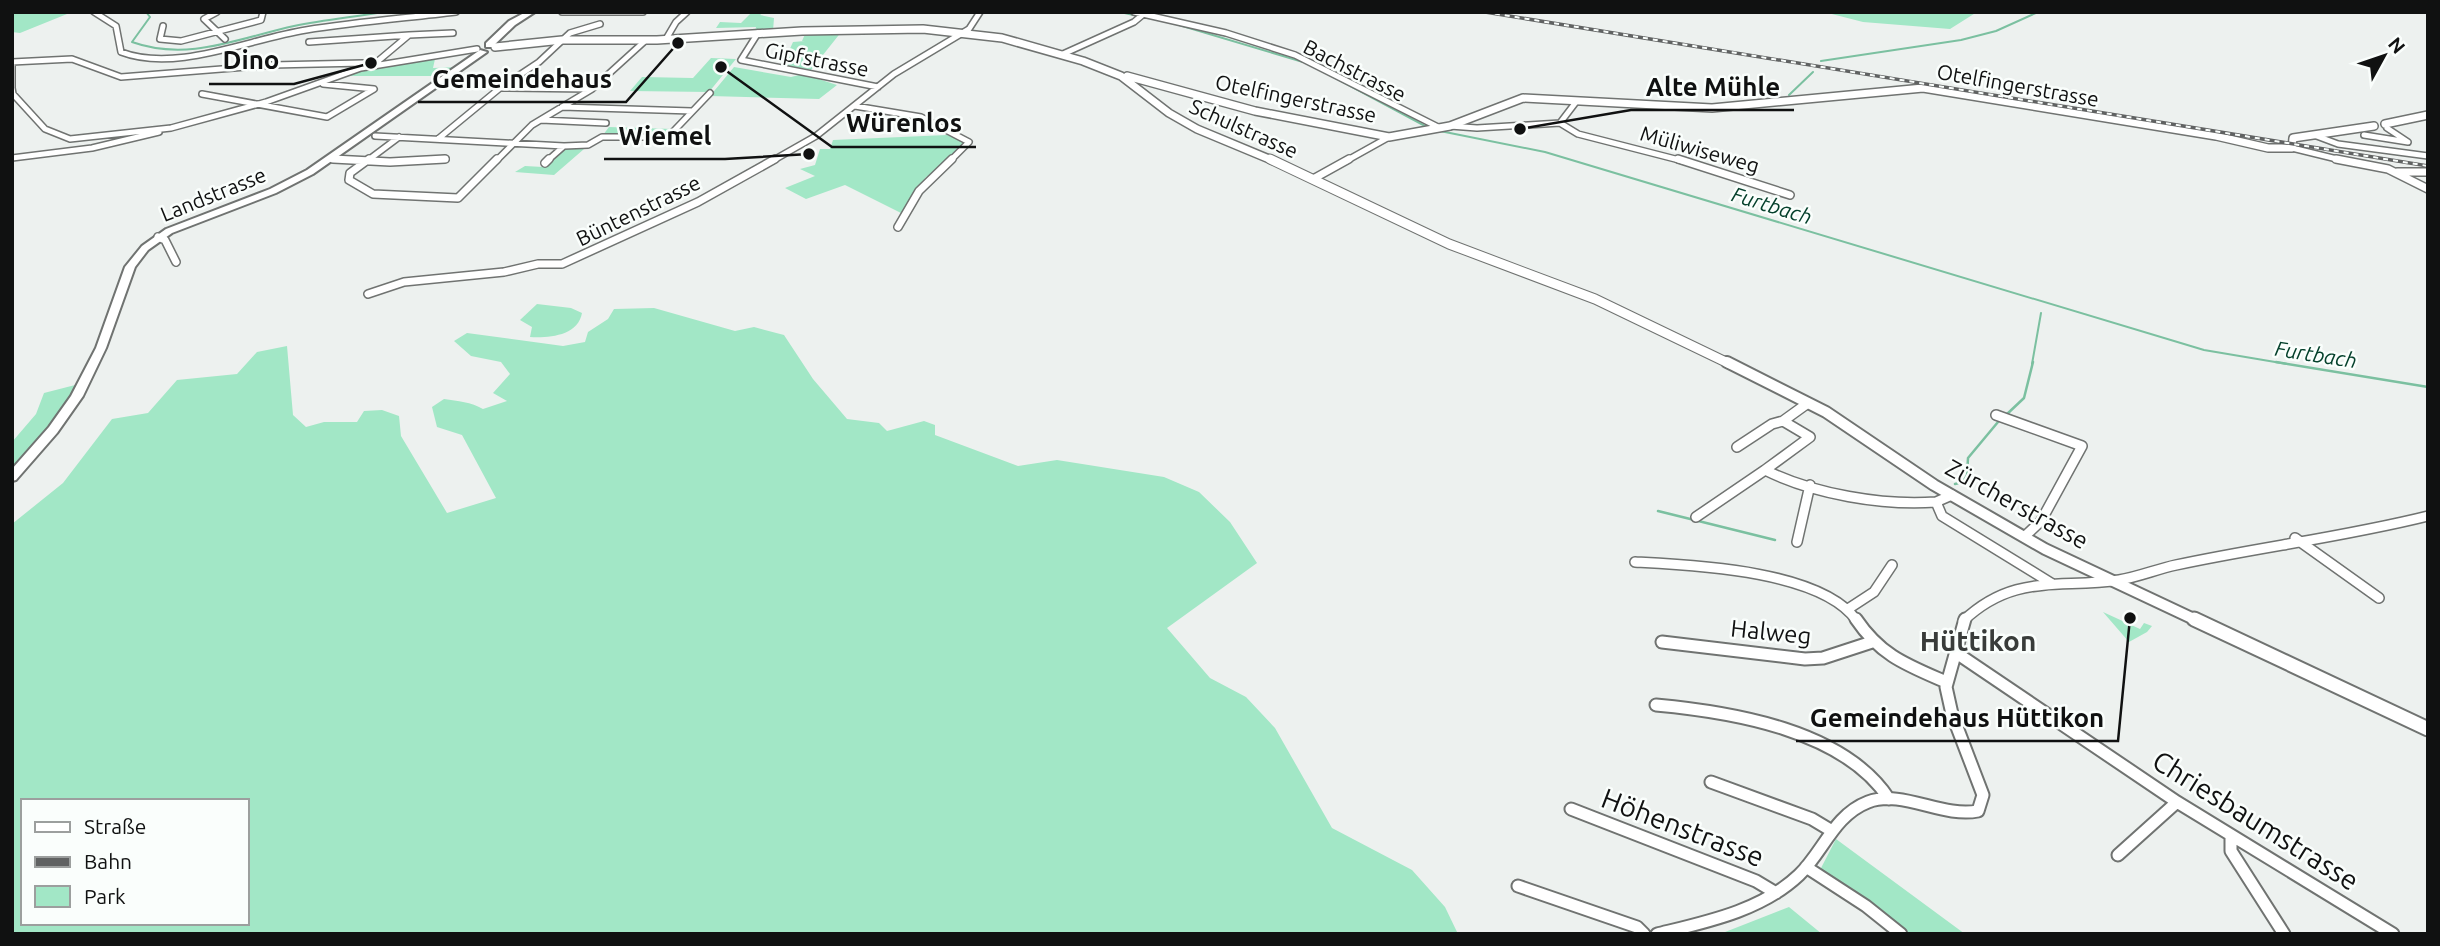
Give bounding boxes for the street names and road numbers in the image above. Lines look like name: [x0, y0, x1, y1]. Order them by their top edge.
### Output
street label: Bachstrasse: [1300, 34, 1410, 106]
street label: Gipfstrasse: [763, 37, 871, 81]
street label: Otelfingerstrasse: [1935, 59, 2101, 111]
street label: Otelfingerstrasse: [1213, 69, 1379, 127]
street label: Schulstrasse: [1186, 93, 1302, 163]
street label: Müliwiseweg: [1638, 121, 1762, 177]
street label: Landstrasse: [157, 162, 269, 226]
street label: Büntenstrasse: [572, 170, 704, 250]
street label: Zürcherstrasse: [1941, 454, 2093, 554]
street label: Halweg: [1729, 614, 1813, 650]
street label: Chriesbaumstrasse: [2147, 744, 2365, 896]
street label: Höhenstrasse: [1598, 782, 1768, 872]

